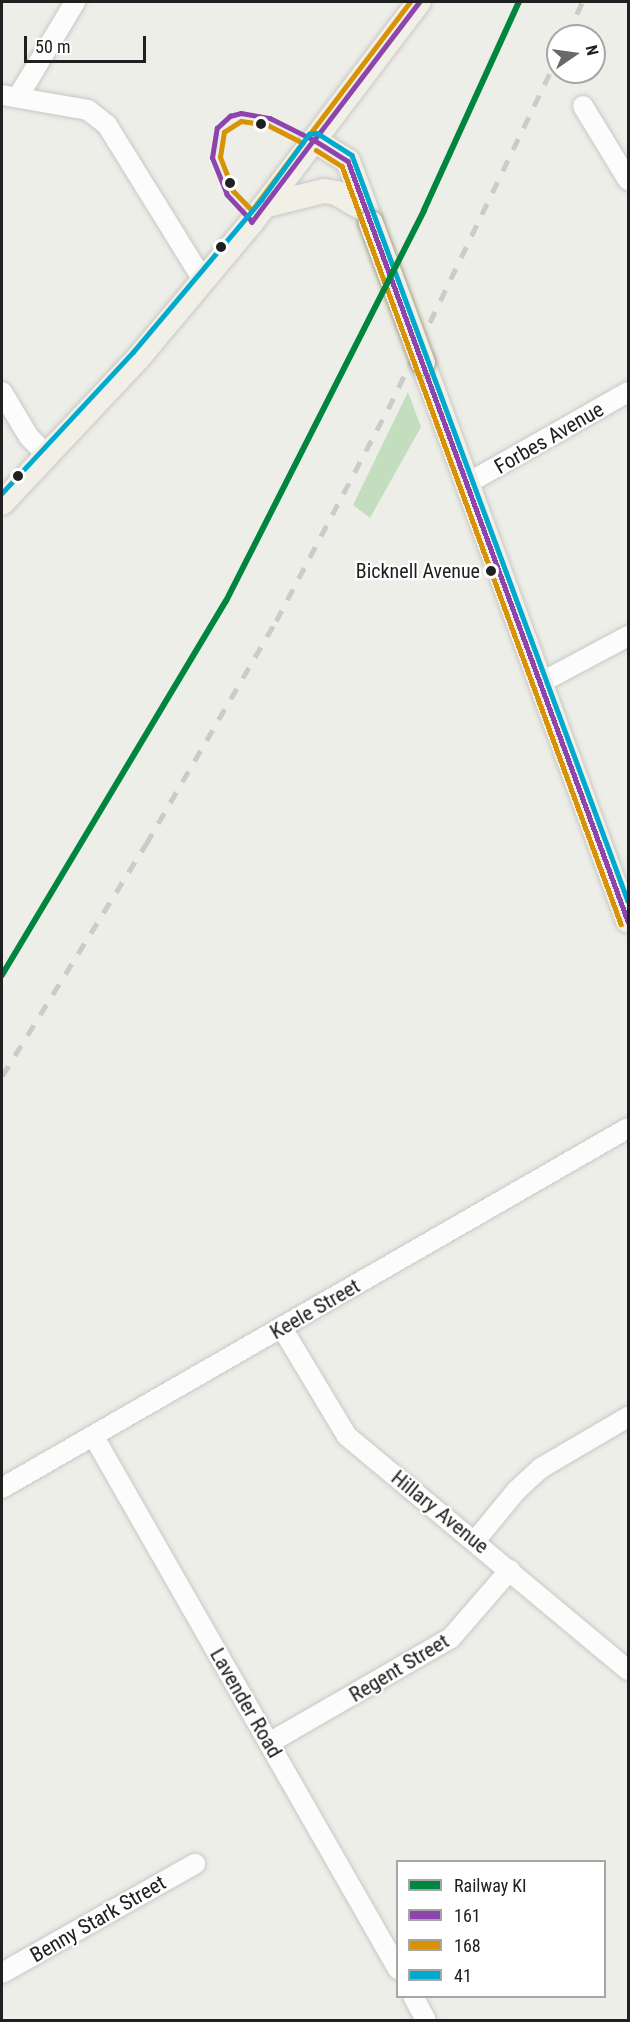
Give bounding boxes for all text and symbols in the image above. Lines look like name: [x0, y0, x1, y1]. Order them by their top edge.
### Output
scale bar: [27, 24, 148, 62]
north arrow: [546, 24, 606, 84]
text: 50 m: [35, 36, 70, 57]
text: N: [582, 43, 602, 57]
unlabelled marker: [255, 118, 267, 130]
unlabelled marker: [224, 177, 236, 189]
unlabelled marker: [215, 241, 227, 253]
street label: Forbes Avenue: [490, 397, 608, 479]
unlabelled marker: [12, 470, 24, 482]
place label: Bicknell Avenue: [356, 559, 480, 583]
marker: Bicknell Avenue: [485, 565, 497, 577]
street label: Keele Street: [266, 1273, 364, 1345]
street label: Hillary Avenue: [386, 1465, 494, 1559]
street label: Regent Street: [345, 1628, 453, 1708]
street label: Lavender Road: [204, 1644, 288, 1762]
legend: [396, 1860, 606, 1998]
street label: Benny Stark Street: [26, 1870, 170, 1968]
text: Railway KI: [454, 1875, 527, 1896]
text: 161: [454, 1905, 481, 1926]
text: 168: [454, 1935, 481, 1956]
text: 41: [454, 1965, 472, 1986]

